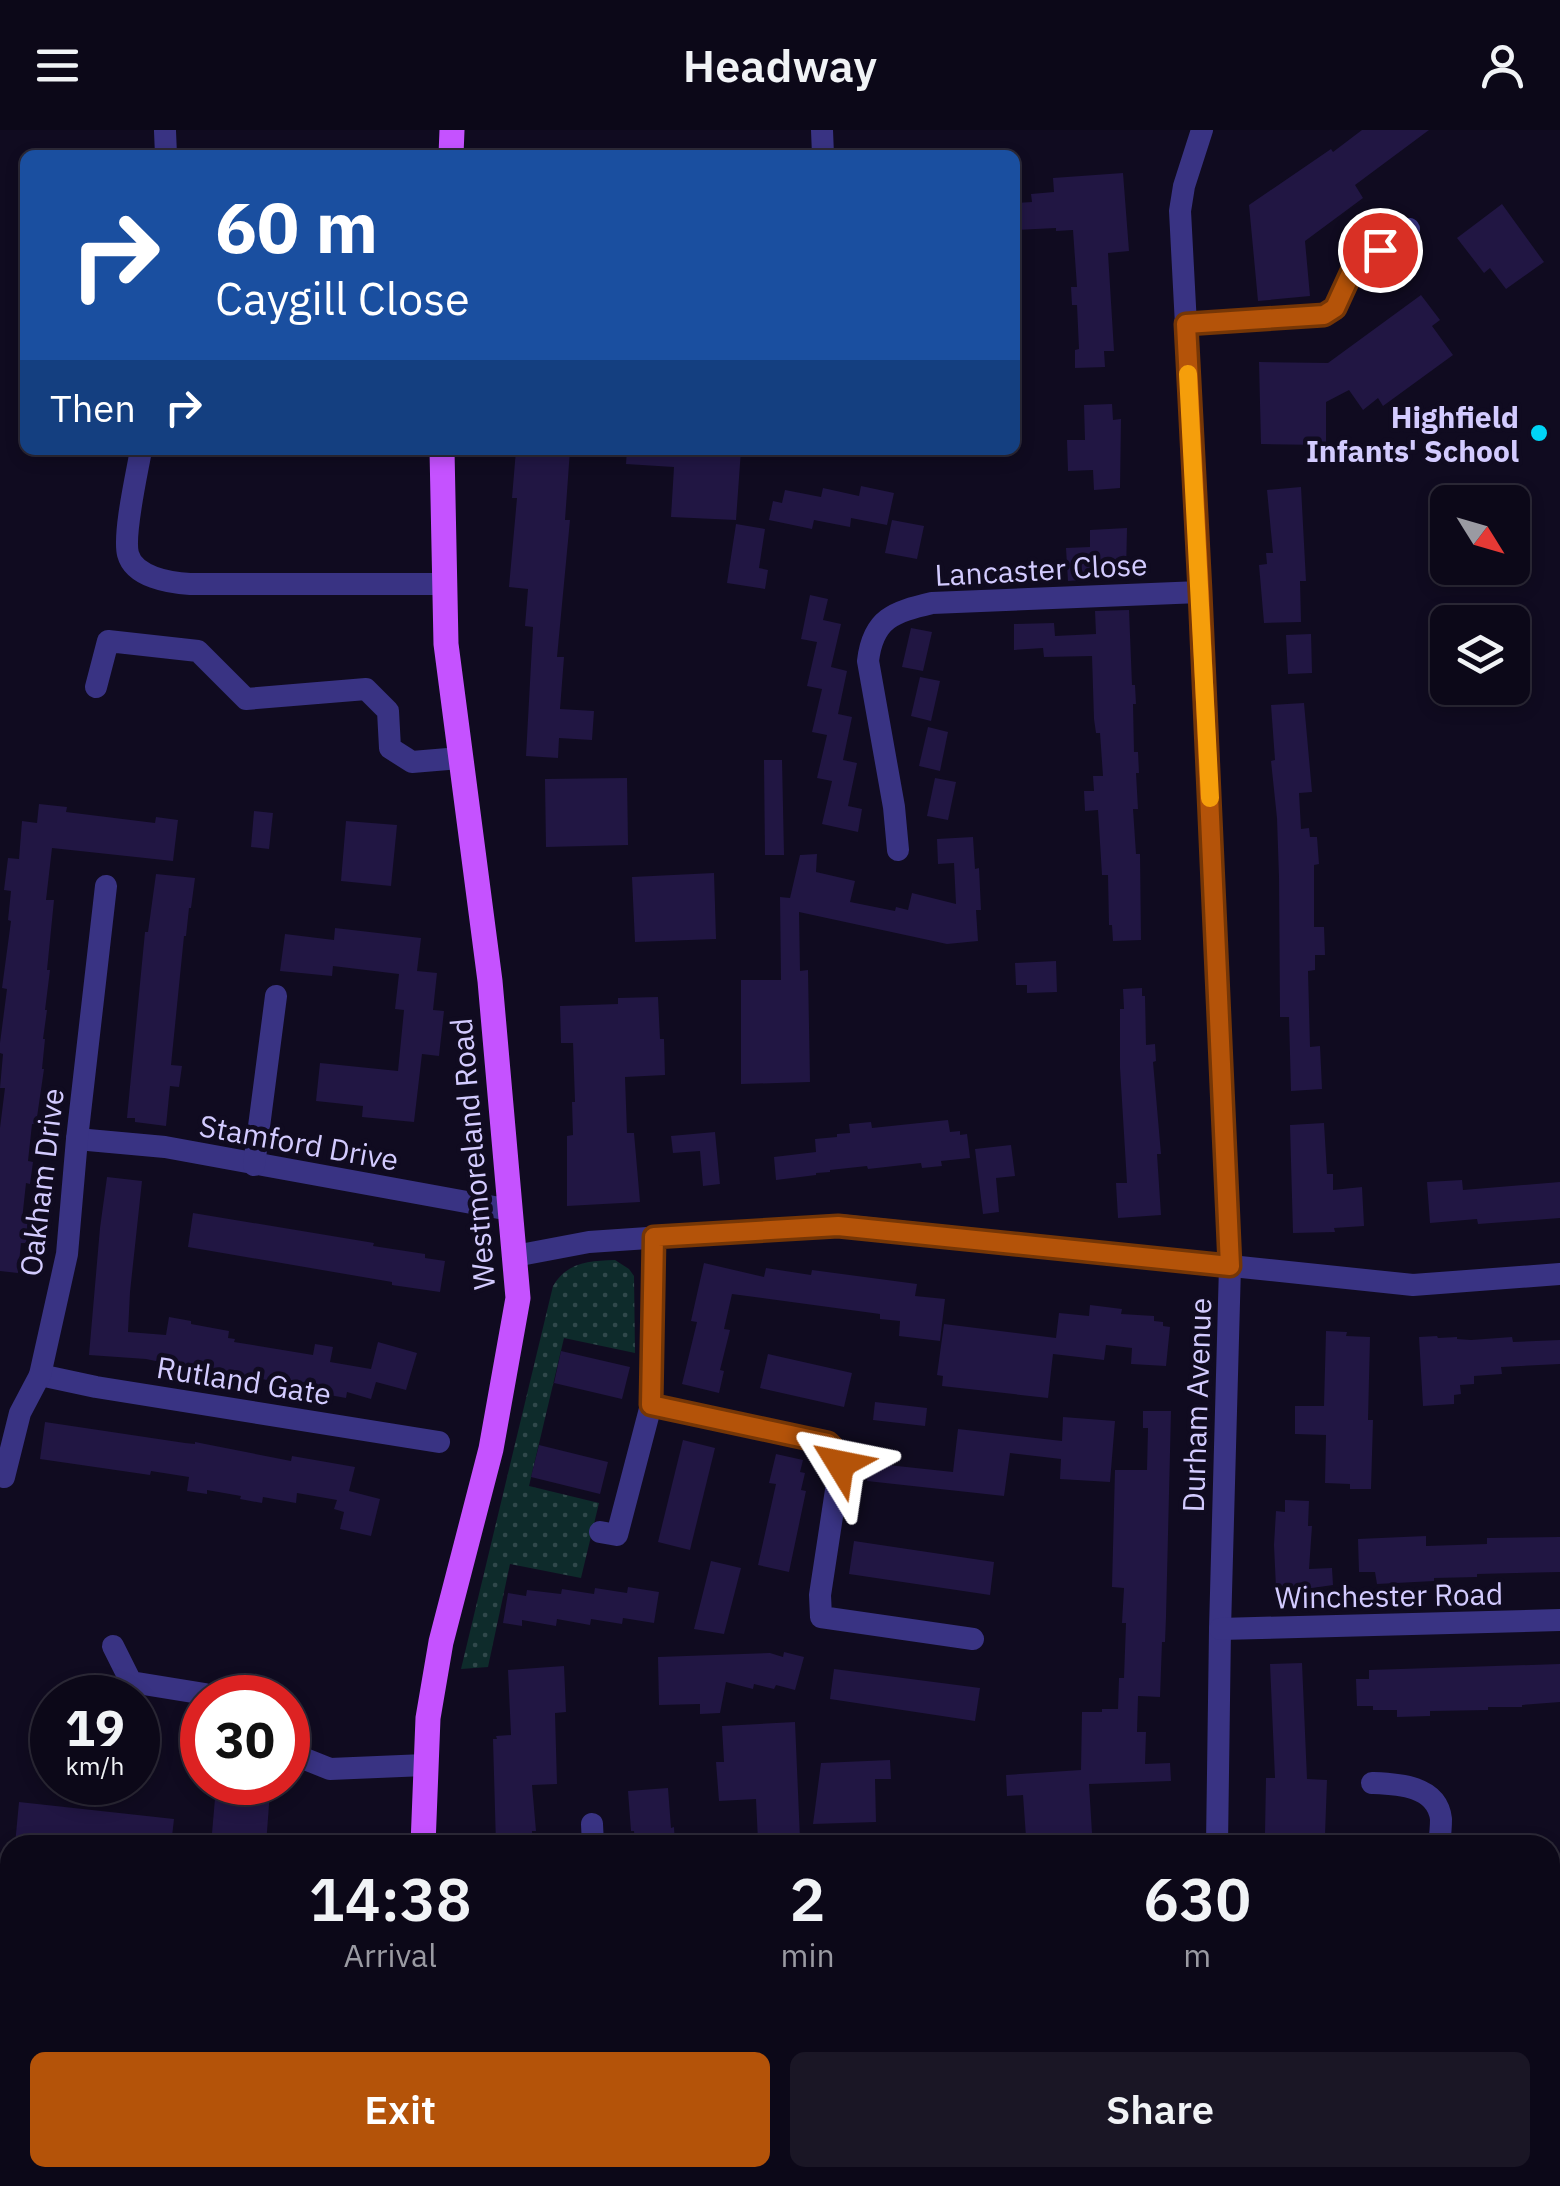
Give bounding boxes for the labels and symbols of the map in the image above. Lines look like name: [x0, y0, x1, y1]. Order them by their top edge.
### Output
pin: [1338, 208, 1423, 293]
place label: Highfield Infants' School: [1306, 397, 1519, 470]
marker: Highfield Infants' School: [1528, 422, 1550, 444]
north arrow: [1430, 485, 1530, 585]
street label: Lancaster Close: [934, 544, 1148, 594]
street label: Westmoreland Road: [441, 1016, 503, 1292]
street label: Oakham Drive: [10, 1086, 72, 1278]
street label: Stamford Drive: [196, 1105, 402, 1179]
street label: Durham Avenue: [1173, 1297, 1219, 1513]
street label: Rutland Gate: [154, 1347, 334, 1413]
position arrow: [788, 1412, 892, 1516]
street label: Winchester Road: [1275, 1574, 1503, 1616]
speed limit sign: 30: [180, 1675, 310, 1805]

